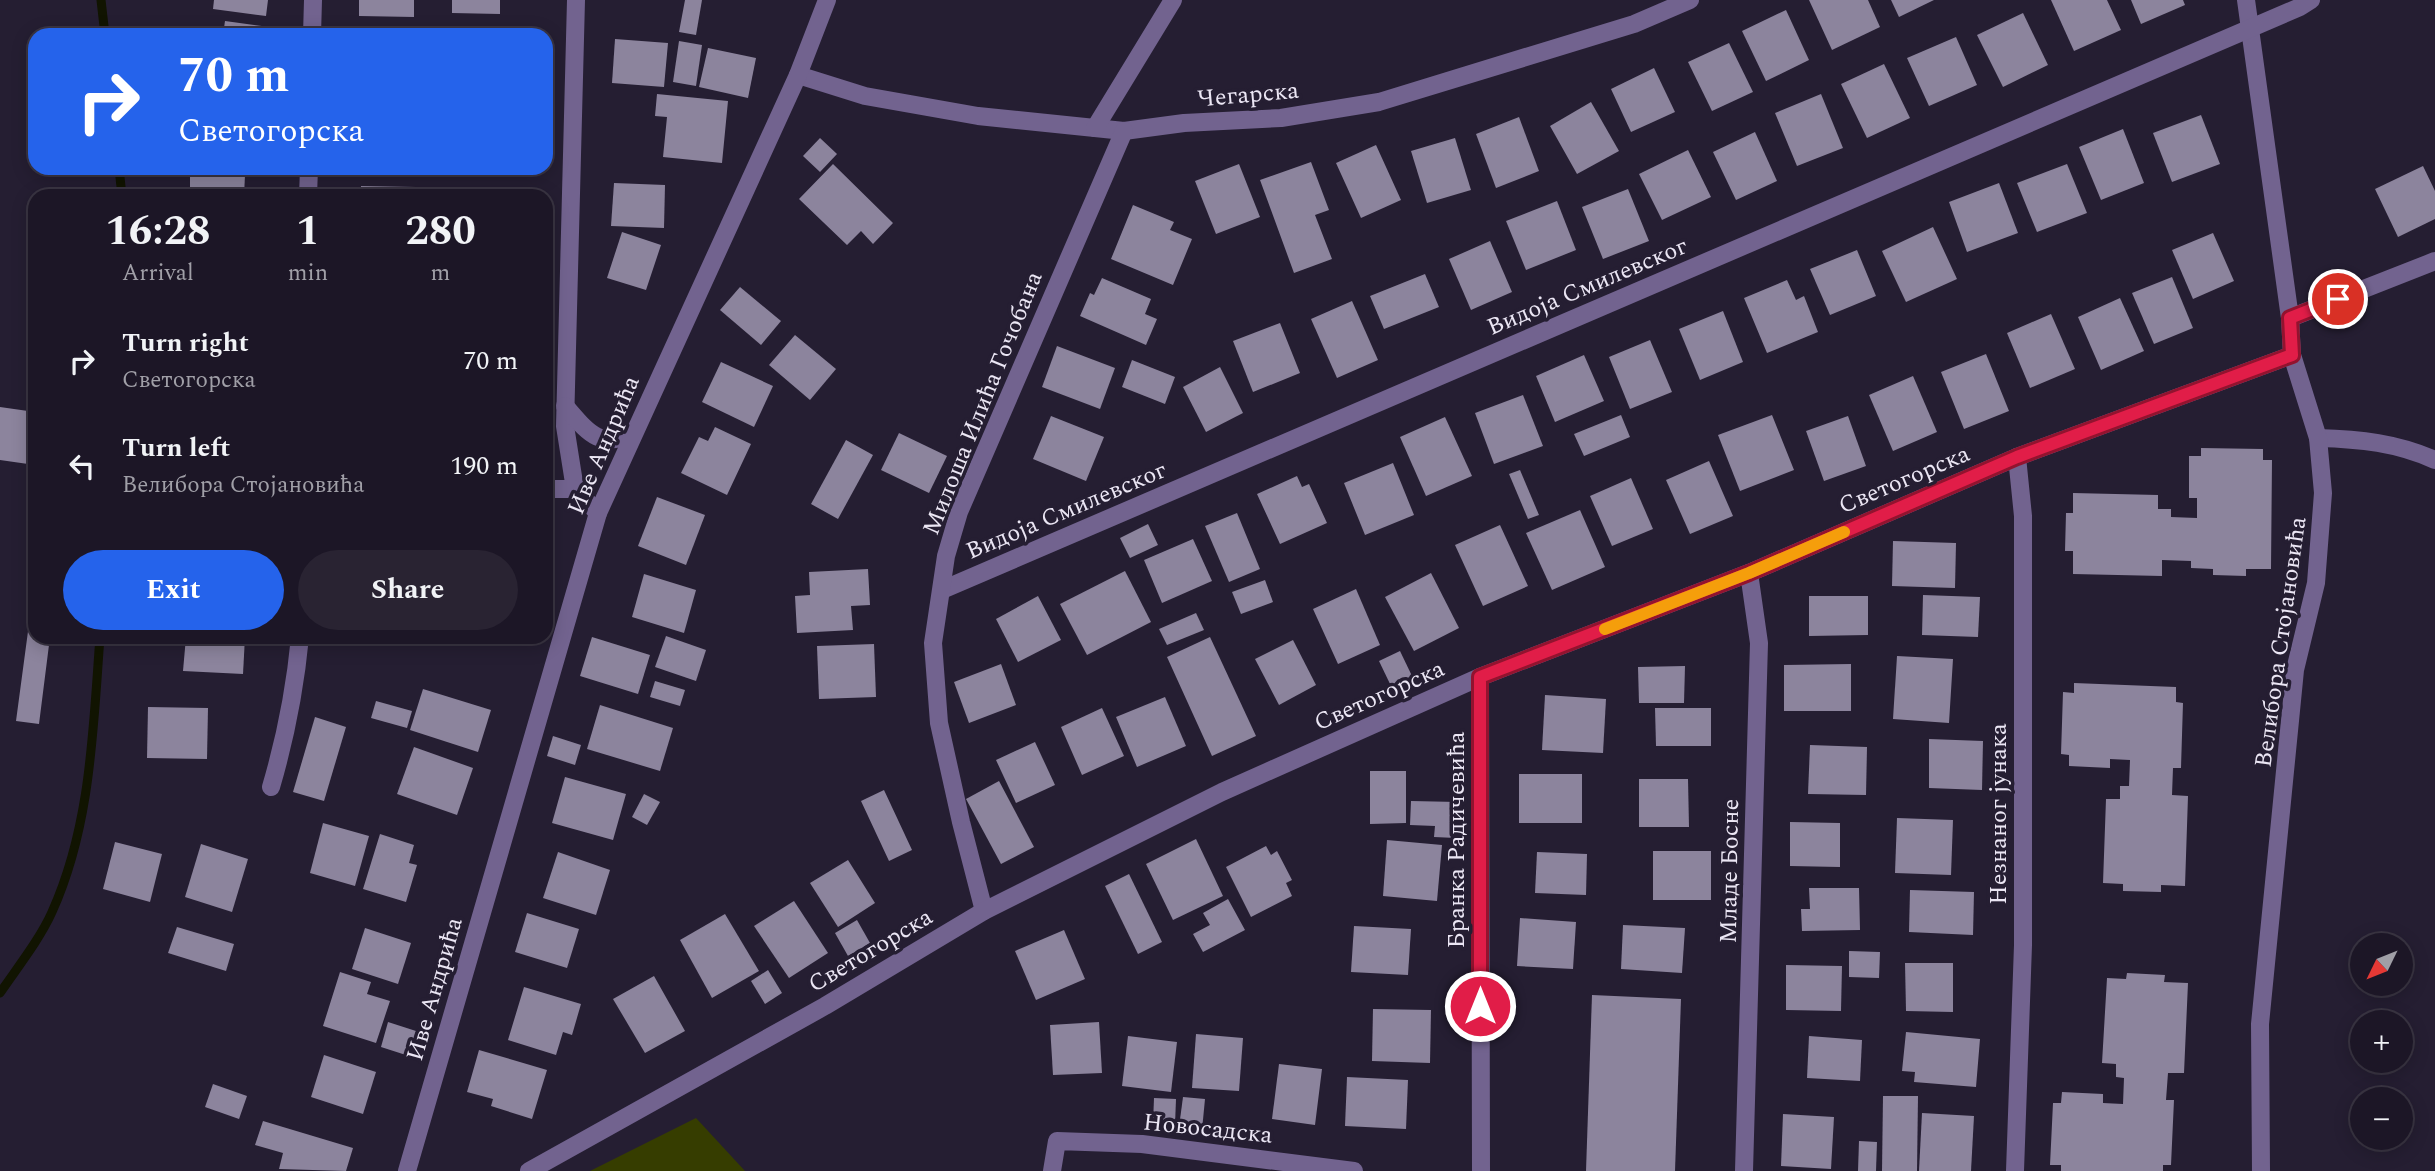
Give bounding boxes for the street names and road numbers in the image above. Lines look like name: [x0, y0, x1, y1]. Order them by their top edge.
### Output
street label: Чегарска: [1196, 73, 1301, 117]
street label: Видоја Смилевског: [1481, 228, 1693, 345]
street label: Милоша Илића Гочобана: [914, 266, 1052, 541]
street label: Иве Андрића: [558, 370, 650, 521]
street label: Светогорска: [1833, 436, 1976, 524]
street label: Видоја Смилевског: [960, 452, 1172, 569]
street label: Велибора Стојановића: [2246, 514, 2316, 770]
street label: Светогорска: [1308, 651, 1451, 741]
street label: Незнаног јунака: [1981, 723, 2017, 905]
street label: Бранка Радичевића: [1439, 731, 1475, 949]
street label: Младе Босне: [1711, 798, 1749, 944]
street label: Светогорска: [801, 899, 940, 1002]
street label: Иве Андрића: [397, 913, 473, 1065]
street label: Новосадска: [1141, 1104, 1275, 1154]

